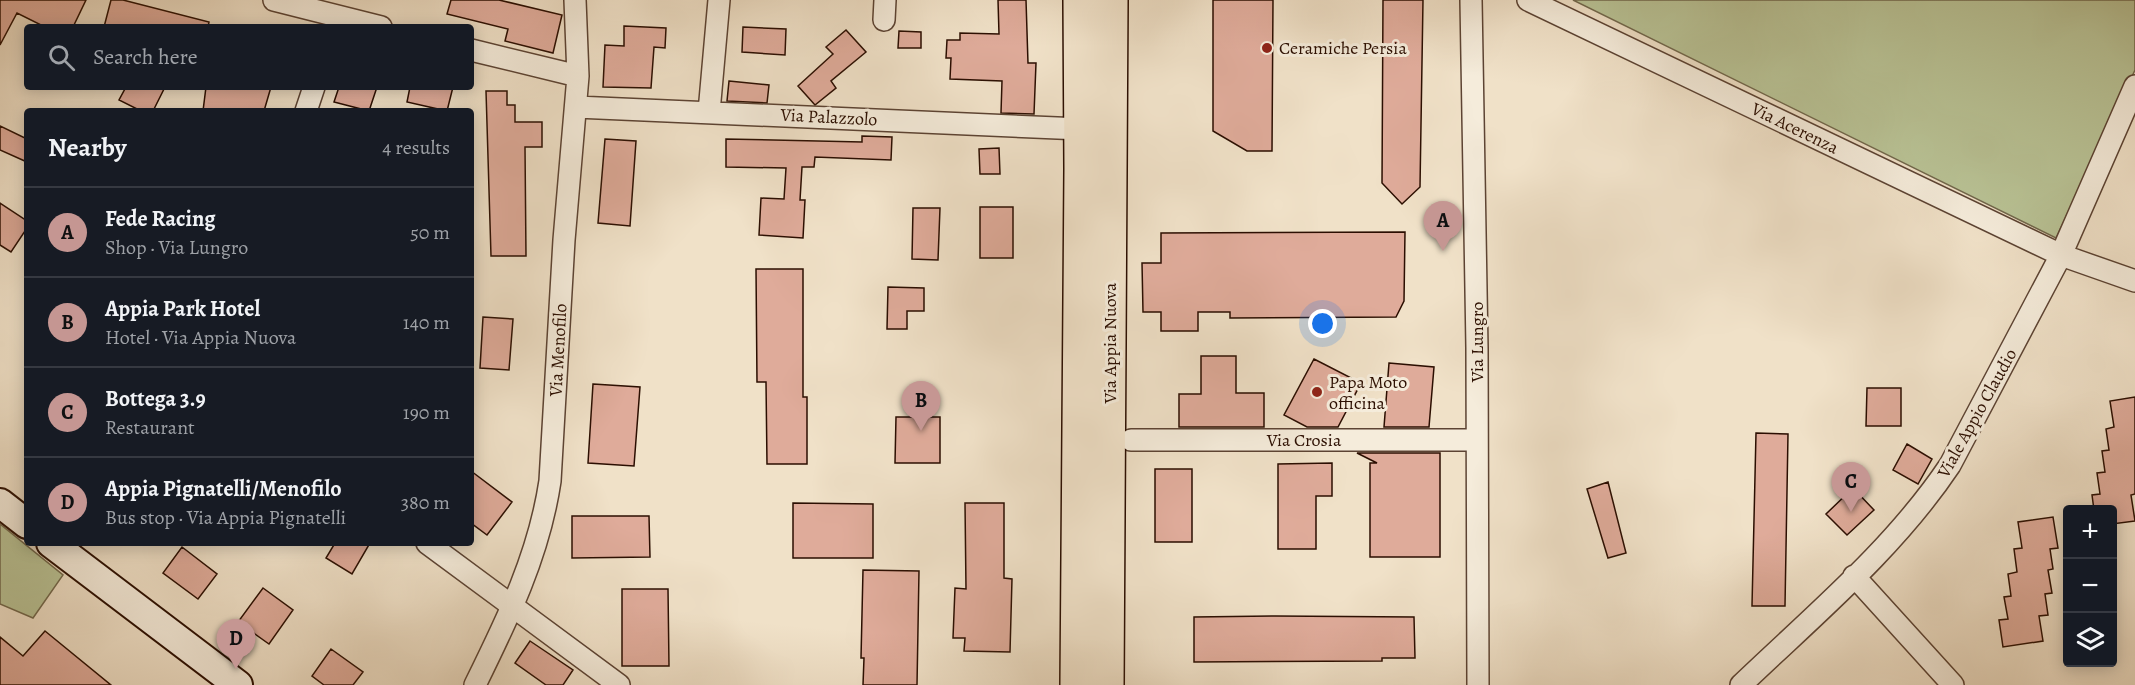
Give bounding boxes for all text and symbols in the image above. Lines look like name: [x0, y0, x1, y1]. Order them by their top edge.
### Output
search box: [24, 24, 474, 90]
place label: Ceramiche Persia: [1279, 36, 1407, 60]
icon: search: [45, 41, 78, 74]
marker: Ceramiche Persia: [1260, 41, 1274, 55]
text: Search here: [93, 42, 198, 72]
street label: Via Acerenza: [1746, 96, 1843, 160]
street label: Via Palazzolo: [779, 102, 878, 132]
text: Nearby: [48, 130, 127, 165]
text: 4 results: [382, 134, 450, 161]
pin: A: [1424, 202, 1462, 251]
text: Fede Racing: [105, 204, 216, 234]
text: A: [61, 219, 74, 246]
text: 50 m: [410, 219, 450, 246]
text: Shop · Via Lungro: [105, 234, 248, 261]
street label: Via Appia Nuova: [1098, 282, 1122, 404]
text: Appia Park Hotel: [105, 294, 260, 324]
street label: Via Lungro: [1465, 302, 1489, 383]
street label: Via Menofilo: [544, 303, 572, 398]
text: B: [61, 309, 74, 336]
text: 140 m: [403, 309, 450, 336]
your location: [1308, 309, 1337, 338]
text: Hotel · Via Appia Nuova: [105, 324, 296, 351]
street label: Viale Appio Claudio: [1931, 344, 2022, 483]
place label: Papa Moto officina: [1329, 370, 1407, 415]
pin: B: [902, 382, 940, 431]
text: Bottega 3.9: [105, 384, 206, 414]
marker: Papa Moto officina: [1310, 385, 1324, 399]
text: C: [61, 399, 74, 426]
text: 190 m: [403, 399, 450, 426]
text: Restaurant: [105, 414, 195, 441]
street label: Via Crosia: [1266, 428, 1342, 452]
pin: C: [1832, 462, 1870, 512]
text: Appia Pignatelli/Menofilo: [105, 474, 342, 504]
text: D: [61, 489, 74, 516]
text: 380 m: [401, 489, 450, 516]
text: Bus stop · Via Appia Pignatelli: [105, 504, 346, 531]
map controls: [2063, 505, 2117, 667]
button: +: [2063, 505, 2117, 559]
button: −: [2063, 559, 2117, 613]
button: layers: [2063, 613, 2117, 667]
pin: D: [216, 620, 256, 669]

